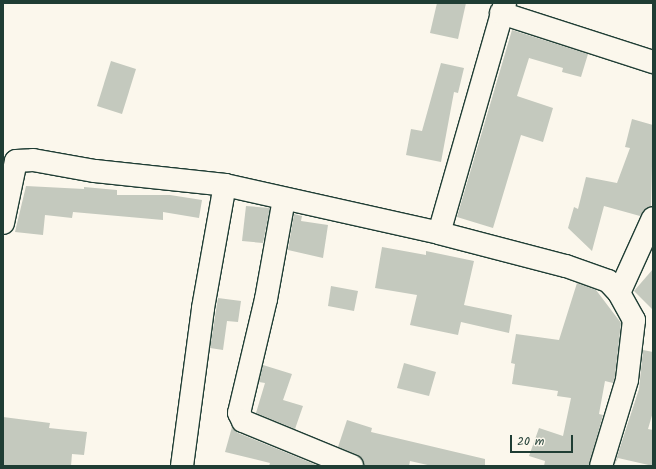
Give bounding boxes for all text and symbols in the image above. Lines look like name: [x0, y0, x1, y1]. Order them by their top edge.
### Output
scale bar: [512, 427, 575, 453]
text: 20 m: [517, 432, 544, 451]

